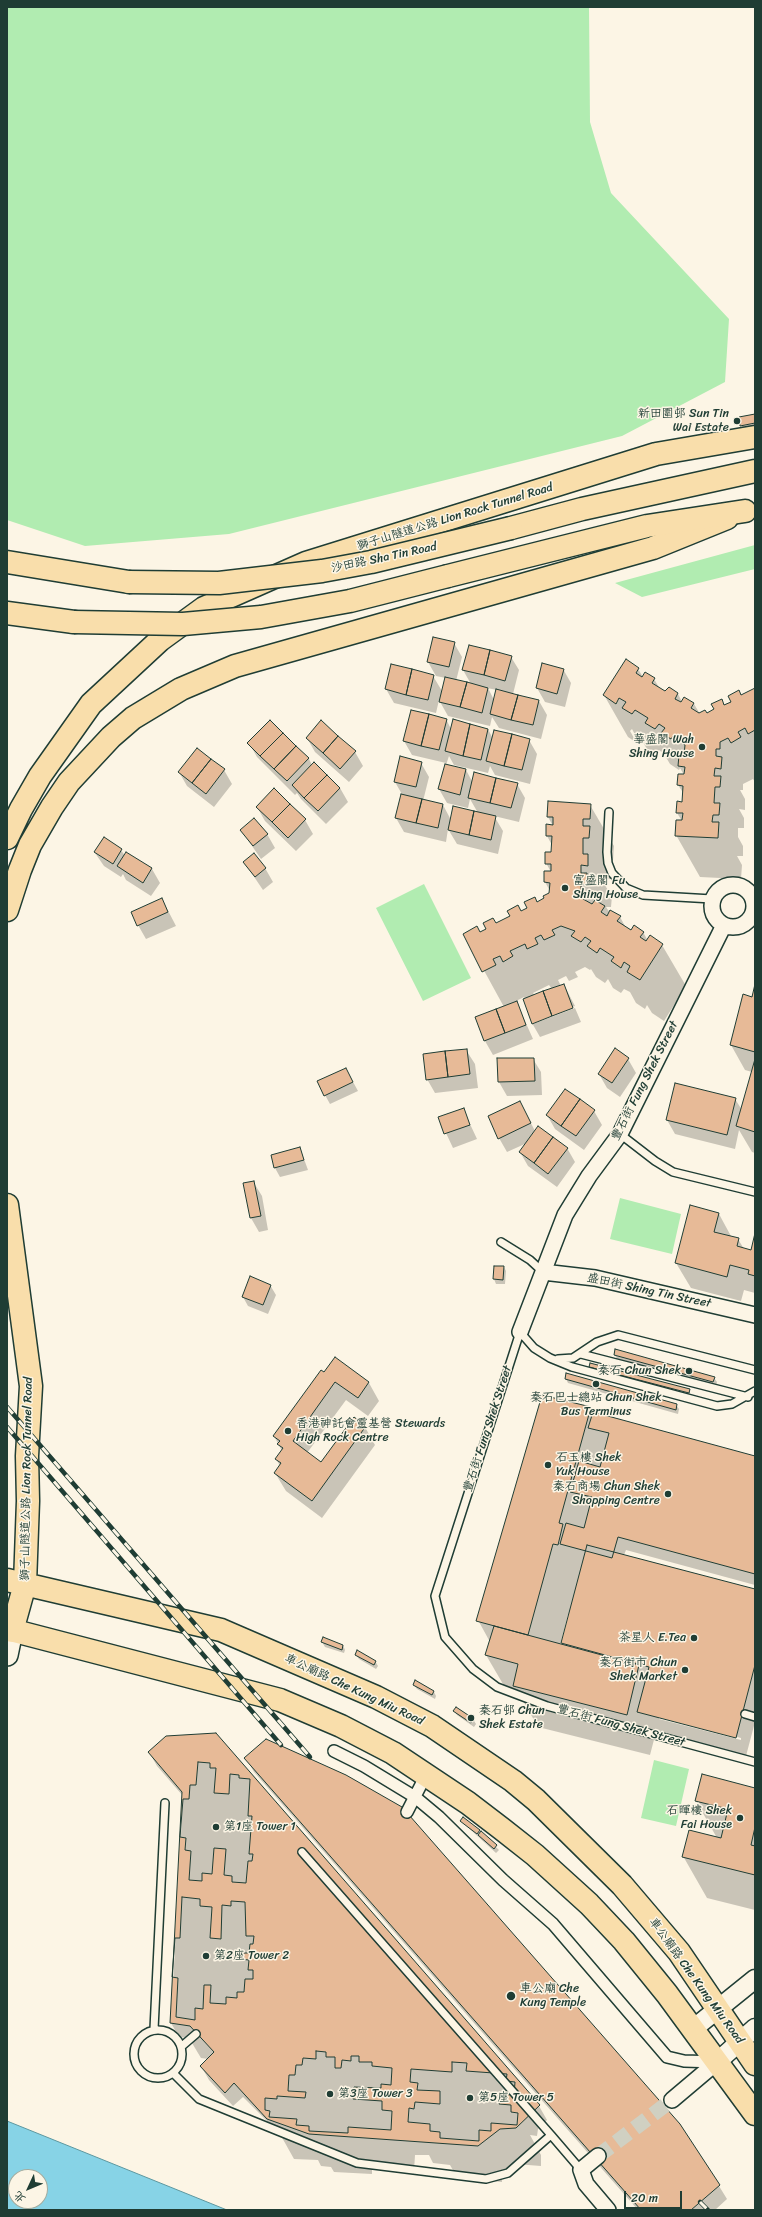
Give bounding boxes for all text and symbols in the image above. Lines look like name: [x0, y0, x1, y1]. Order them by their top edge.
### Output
place label: 新田圍邨 Sun Tin Wai Estate: [638, 407, 729, 435]
marker: 新田圍邨 Sun Tin Wai Estate: [732, 416, 742, 426]
street label: 獅子山隧道公路 Lion Rock Tunnel Road: [355, 480, 555, 554]
street label: 沙田路 Sha Tin Road: [330, 540, 438, 576]
place label: 華盛閣 Wah Shing House: [629, 733, 694, 761]
marker: 華盛閣 Wah Shing House: [697, 742, 707, 752]
place label: 富盛閣 Fu Shing House: [573, 874, 638, 902]
marker: 富盛閣 Fu Shing House: [560, 883, 570, 893]
street label: 豐石街 Fung Shek Street: [609, 1019, 681, 1143]
street label: 盛田街 Shing Tin Street: [586, 1271, 712, 1311]
street label: 豐石街 Fung Shek Street: [461, 1364, 515, 1494]
place label: 秦石 Chun Shek: [598, 1364, 681, 1378]
marker: 秦石 Chun Shek: [684, 1366, 694, 1376]
street label: 獅子山隧道公路 Lion Rock Tunnel Road: [18, 1377, 36, 1581]
marker: 秦石巴士總站 Chun Shek Bus Terminus: [591, 1379, 601, 1389]
place label: 秦石巴士總站 Chun Shek Bus Terminus: [530, 1391, 662, 1419]
place label: 香港神託會靈基營 Stewards High Rock Centre: [296, 1417, 445, 1445]
marker: 香港神託會靈基營 Stewards High Rock Centre: [283, 1426, 293, 1436]
place label: 石玉樓 Shek Yuk House: [556, 1451, 621, 1479]
marker: 石玉樓 Shek Yuk House: [543, 1460, 553, 1470]
place label: 秦石商場 Chun Shek Shopping Centre: [553, 1480, 660, 1508]
marker: 秦石商場 Chun Shek Shopping Centre: [663, 1489, 673, 1499]
place label: 茶星人 E.Tea: [619, 1631, 686, 1645]
marker: 茶星人 E.Tea: [689, 1633, 699, 1643]
street label: 車公廟路 Che Kung Miu Road: [282, 1651, 426, 1729]
place label: 秦石街市 Chun Shek Market: [599, 1656, 677, 1684]
marker: 秦石街市 Chun Shek Market: [680, 1665, 690, 1675]
street label: 豐石街 Fung Shek Street: [555, 1702, 687, 1750]
place label: 秦石邨 Chun Shek Estate: [479, 1704, 545, 1732]
marker: 秦石邨 Chun Shek Estate: [466, 1713, 476, 1723]
place label: 石暉樓 Shek Fai House: [667, 1804, 732, 1832]
marker: 石暉樓 Shek Fai House: [735, 1813, 745, 1823]
place label: 第1座 Tower 1: [224, 1820, 296, 1834]
marker: 第1座 Tower 1: [211, 1822, 221, 1832]
street label: 車公廟路 Che Kung Miu Road: [646, 1915, 746, 2047]
place label: 第2座 Tower 2: [214, 1949, 289, 1963]
marker: 第2座 Tower 2: [201, 1951, 211, 1961]
place label: 車公廟 Che Kung Temple: [520, 1982, 586, 2010]
marker: 車公廟 Che Kung Temple: [505, 1990, 517, 2002]
place label: 第3座 Tower 3: [338, 2087, 412, 2101]
marker: 第3座 Tower 3: [325, 2089, 335, 2099]
place label: 第5座 Tower 5: [478, 2091, 554, 2105]
marker: 第5座 Tower 5: [465, 2093, 475, 2103]
north arrow: [8, 2169, 48, 2209]
scale bar: [626, 2183, 684, 2209]
text: 北: [9, 2186, 30, 2208]
text: 20 m: [631, 2187, 658, 2209]

